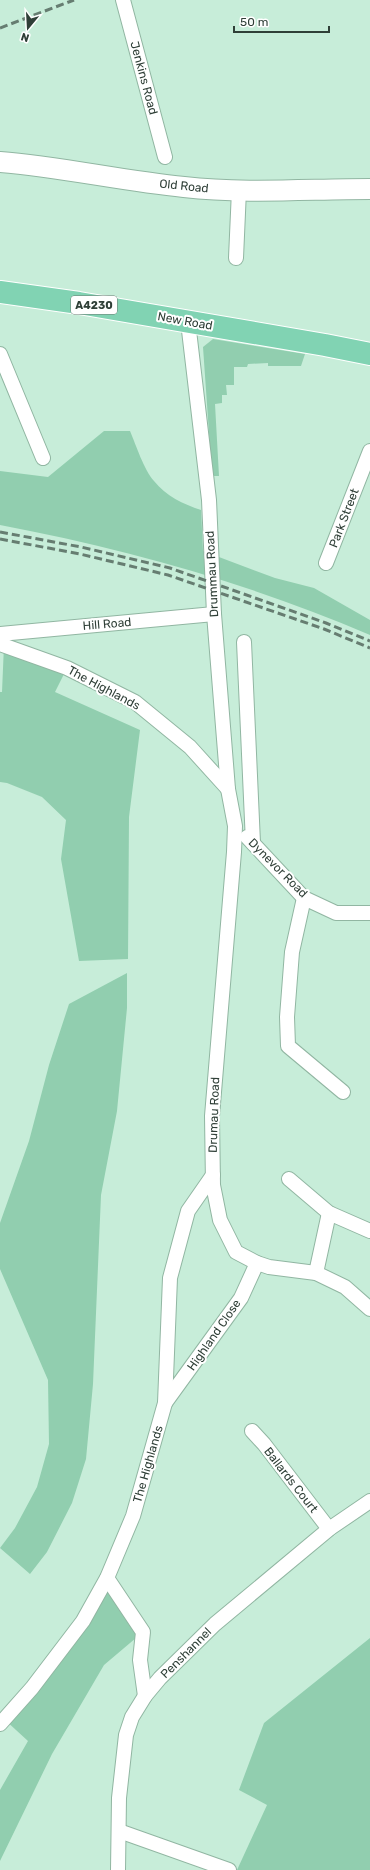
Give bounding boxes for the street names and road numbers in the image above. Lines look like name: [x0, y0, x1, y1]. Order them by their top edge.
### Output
street label: Jenkins Road: [127, 40, 161, 116]
street label: Old Road: [159, 176, 209, 196]
road number: A4230: [71, 296, 117, 314]
street label: New Road: [156, 309, 214, 333]
street label: Park Street: [326, 486, 362, 550]
street label: Drummau Road: [203, 530, 221, 618]
street label: Hill Road: [82, 615, 132, 633]
street label: The Highlands: [66, 663, 142, 713]
street label: Dynevor Road: [246, 836, 310, 900]
street label: Drumau Road: [206, 1077, 222, 1153]
street label: Highland Close: [184, 1297, 244, 1373]
street label: The Highlands: [130, 1424, 166, 1504]
street label: Ballards Court: [261, 1445, 321, 1516]
street label: Penshannel: [158, 1625, 214, 1681]

